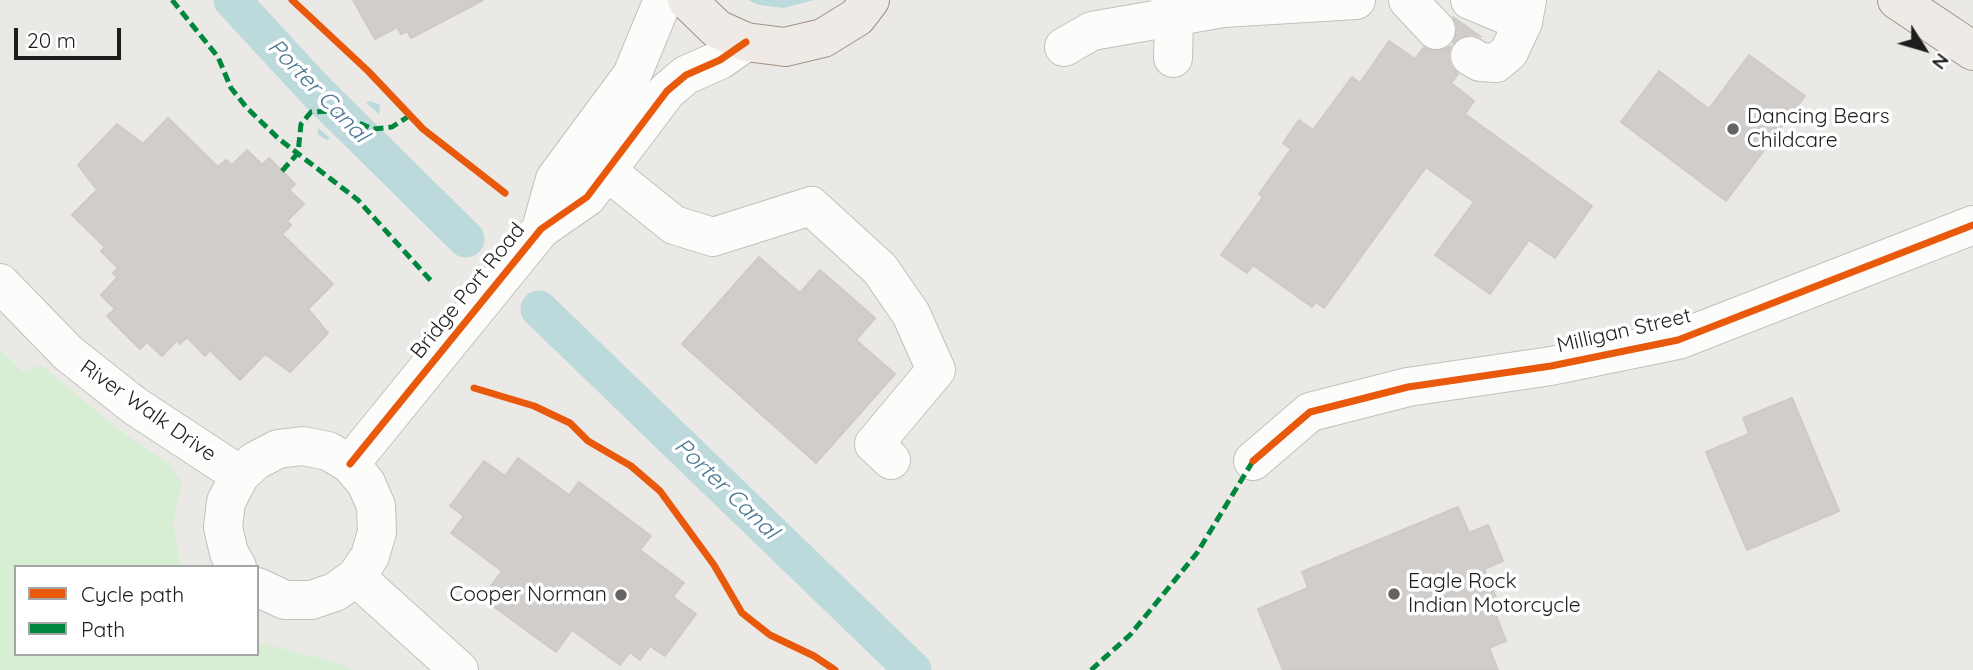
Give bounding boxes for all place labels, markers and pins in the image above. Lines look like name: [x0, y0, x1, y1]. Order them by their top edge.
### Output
place label: Dancing Bears Childcare: [1747, 104, 1890, 154]
marker: Dancing Bears Childcare: [1725, 121, 1741, 137]
place label: Eagle Rock Indian Motorcycle: [1408, 569, 1581, 619]
place label: Cooper Norman: [449, 582, 607, 608]
marker: Eagle Rock Indian Motorcycle: [1386, 586, 1402, 602]
marker: Cooper Norman: [613, 587, 629, 603]

